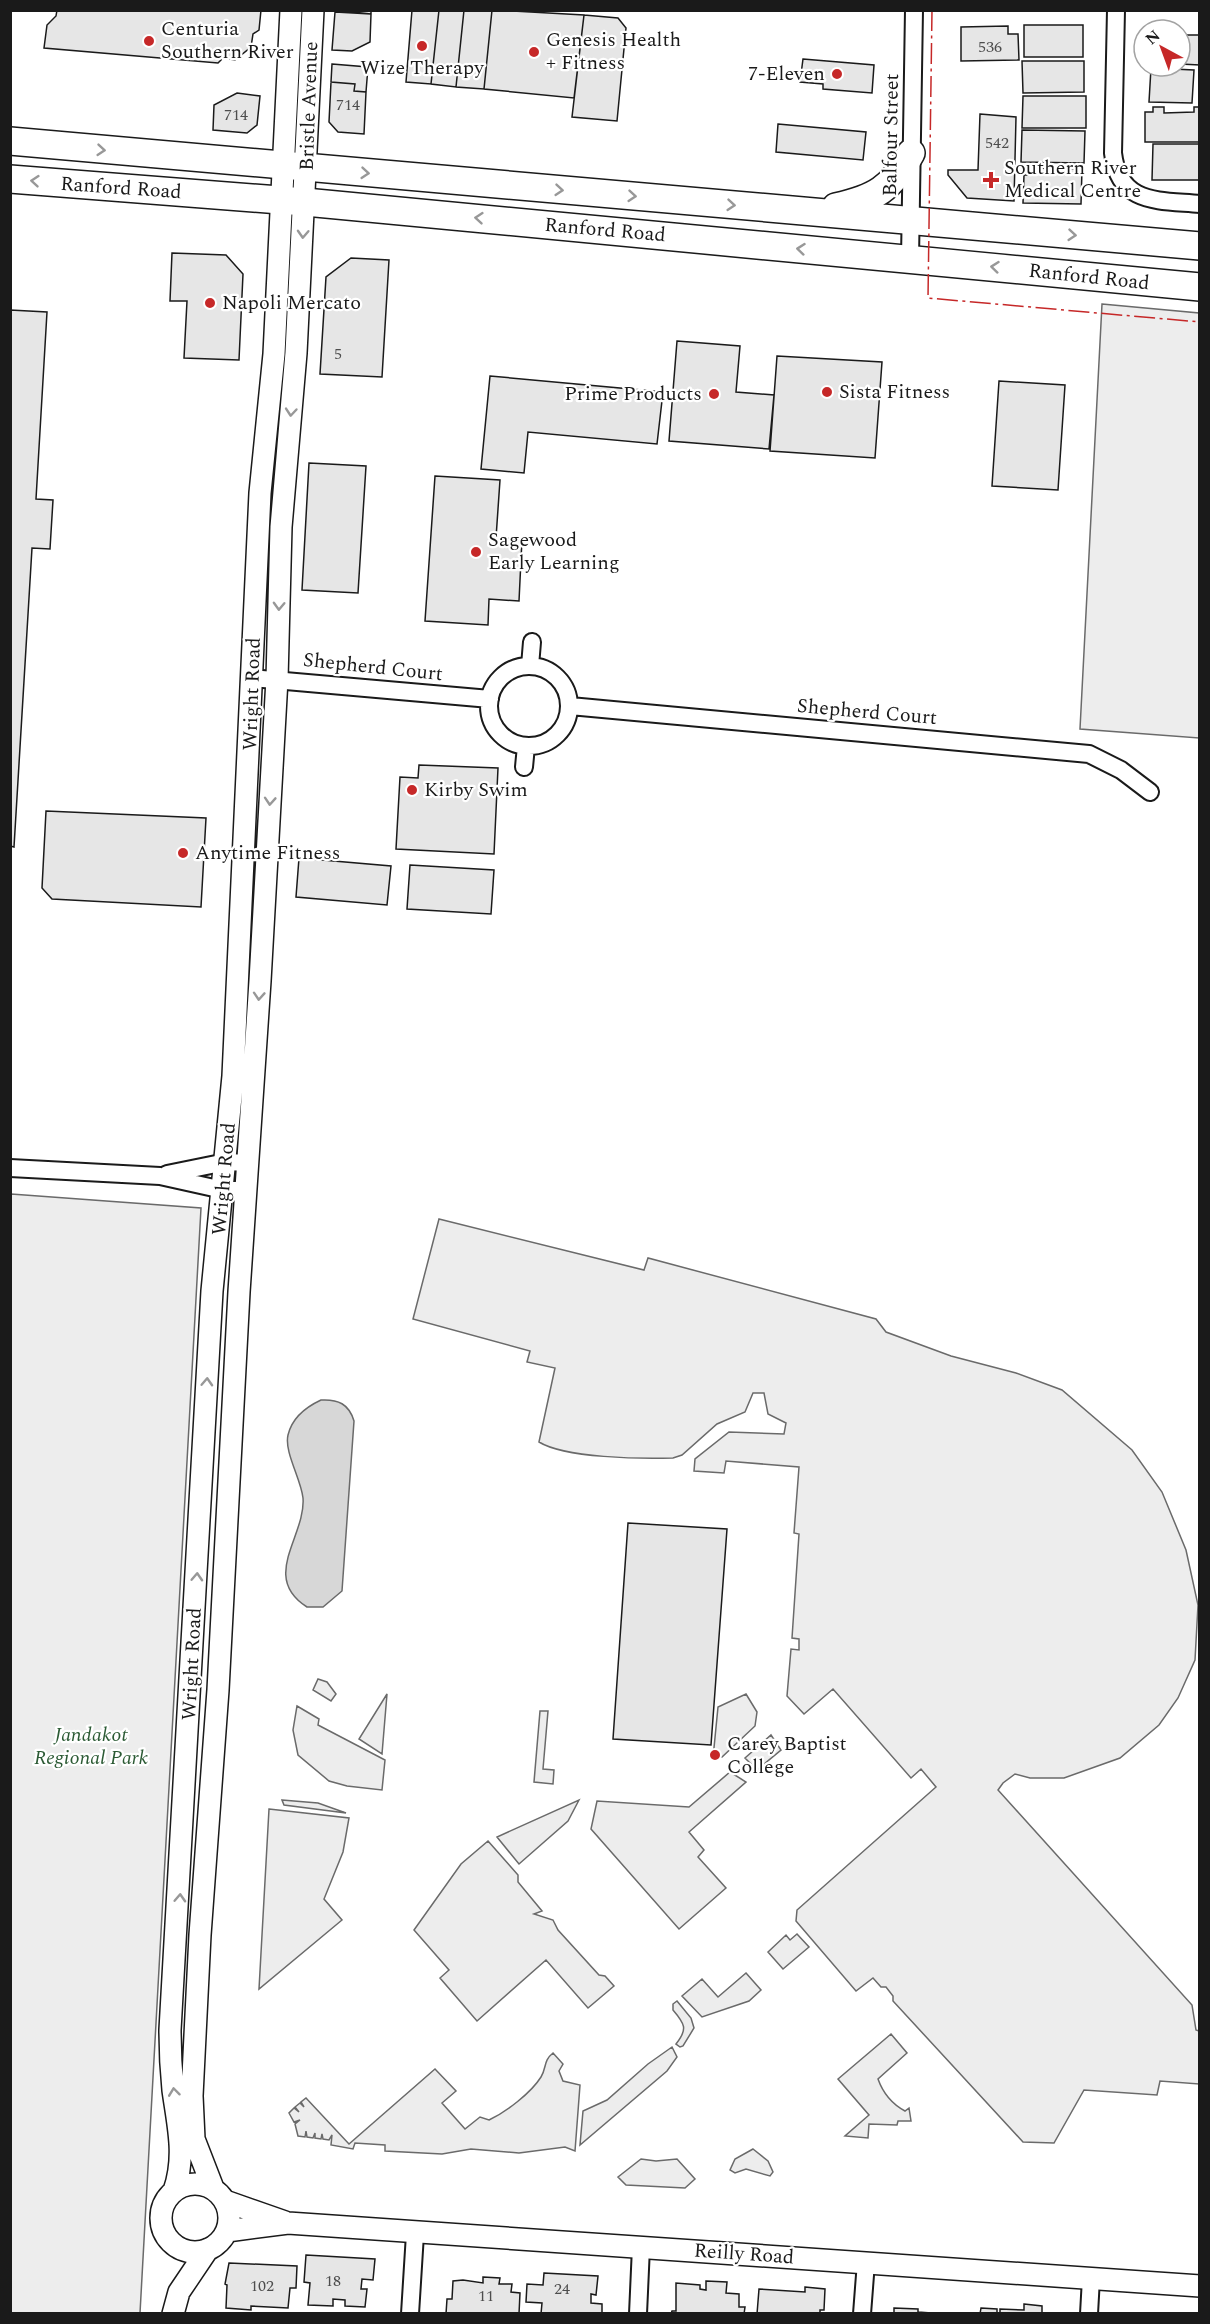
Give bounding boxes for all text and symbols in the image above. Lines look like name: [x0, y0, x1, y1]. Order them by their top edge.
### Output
place label: Centuria Southern River: [161, 14, 294, 67]
north arrow: [1132, 18, 1192, 78]
text: N: [1140, 24, 1166, 51]
place label: Genesis Health + Fitness: [546, 25, 681, 78]
marker: Centuria Southern River: [142, 34, 156, 48]
house number: 536: [978, 35, 1002, 59]
marker: Wize Therapy: [415, 39, 429, 53]
street label: Bristle Avenue: [292, 41, 326, 171]
marker: Genesis Health + Fitness: [527, 45, 541, 59]
place label: Wize Therapy: [360, 53, 485, 83]
place label: 7-Eleven: [748, 59, 825, 89]
marker: 7-Eleven: [830, 67, 844, 81]
street label: Balfour Street: [875, 73, 907, 197]
house number: 714: [336, 93, 360, 117]
house number: 714: [224, 103, 248, 127]
house number: 542: [985, 131, 1009, 155]
one-way arrow: [97, 143, 106, 156]
place label: Southern River Medical Centre: [1004, 153, 1141, 206]
one-way arrow: [361, 167, 370, 180]
street label: Ranford Road: [59, 169, 183, 207]
marker: Southern River Medical Centre: [982, 171, 1000, 189]
one-way arrow: [30, 175, 39, 188]
one-way arrow: [555, 183, 564, 196]
one-way arrow: [628, 189, 637, 202]
one-way arrow: [726, 198, 735, 211]
street label: Ranford Road: [543, 210, 667, 250]
one-way arrow: [474, 212, 483, 225]
one-way arrow: [1067, 228, 1076, 241]
one-way arrow: [297, 230, 310, 239]
one-way arrow: [796, 243, 805, 256]
street label: Ranford Road: [1027, 256, 1151, 298]
one-way arrow: [990, 261, 1000, 274]
place label: Napoli Mercato: [222, 288, 361, 318]
marker: Napoli Mercato: [203, 296, 217, 310]
house number: 5: [334, 342, 342, 366]
place label: Sista Fitness: [839, 377, 950, 407]
place label: Prime Products: [564, 379, 702, 409]
marker: Sista Fitness: [820, 385, 834, 399]
marker: Prime Products: [707, 387, 721, 401]
one-way arrow: [285, 407, 298, 416]
place label: Sagewood Early Learning: [488, 525, 620, 578]
marker: Sagewood Early Learning: [469, 545, 483, 559]
one-way arrow: [273, 602, 285, 611]
street label: Wright Road: [235, 637, 269, 751]
street label: Shepherd Court: [302, 645, 444, 689]
street label: Shepherd Court: [796, 691, 938, 733]
place label: Kirby Swim: [424, 775, 528, 805]
marker: Kirby Swim: [405, 783, 419, 797]
one-way arrow: [263, 797, 276, 806]
place label: Anytime Fitness: [195, 838, 340, 868]
marker: Anytime Fitness: [176, 846, 190, 860]
one-way arrow: [253, 991, 266, 1000]
street label: Wright Road: [204, 1121, 244, 1237]
one-way arrow: [201, 1378, 214, 1387]
one-way arrow: [190, 1572, 203, 1581]
street label: Wright Road: [174, 1607, 210, 1721]
park label: Jandakot Regional Park: [34, 1720, 149, 1773]
place label: Carey Baptist College: [727, 1729, 847, 1782]
marker: Carey Baptist College: [708, 1748, 722, 1762]
one-way arrow: [173, 1893, 186, 1902]
one-way arrow: [168, 2087, 181, 2097]
street label: Reilly Road: [693, 2236, 795, 2272]
house number: 18: [325, 2269, 341, 2293]
house number: 102: [250, 2274, 274, 2298]
house number: 24: [554, 2277, 570, 2301]
house number: 11: [478, 2284, 494, 2308]

